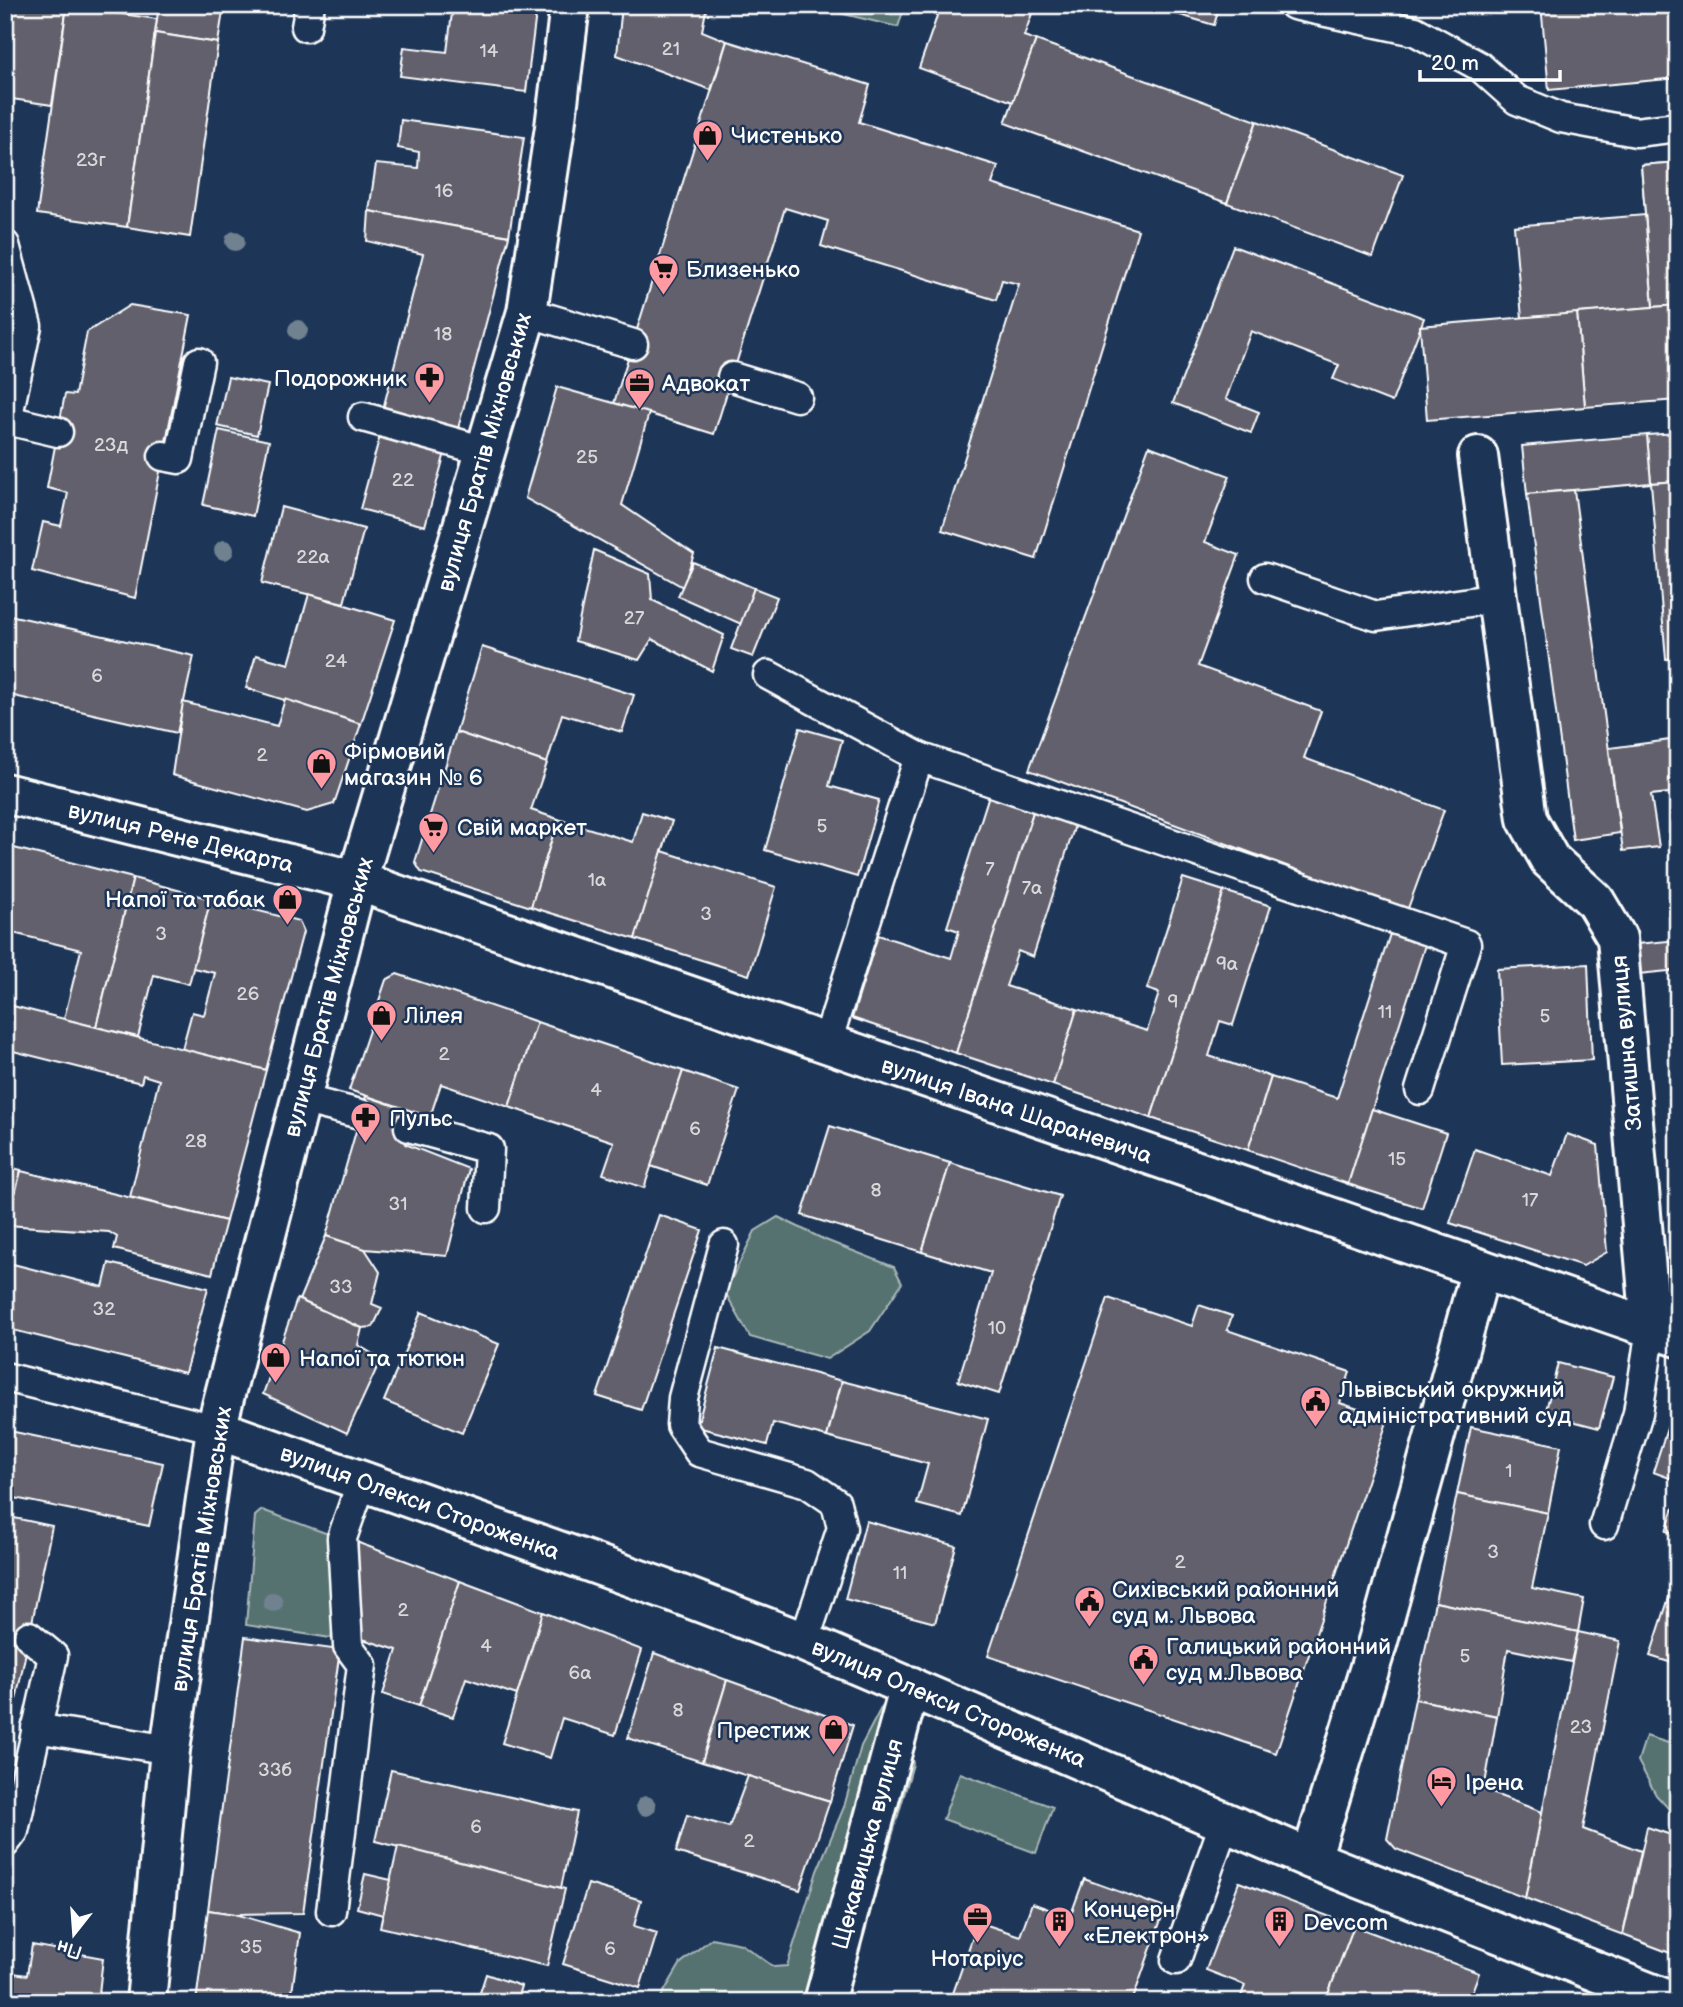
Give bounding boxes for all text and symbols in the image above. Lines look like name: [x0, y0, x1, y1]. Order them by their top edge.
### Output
house number: 21: [662, 38, 680, 61]
scale bar: [1420, 38, 1560, 82]
house number: 14: [480, 40, 499, 63]
text: 20 m: [1431, 51, 1479, 76]
shop icon: Чистенько: [691, 118, 725, 162]
place label: Чистенько: [731, 122, 842, 150]
house number: 23г: [76, 149, 107, 172]
house number: 16: [435, 180, 453, 203]
supermarket icon: Близенько: [646, 252, 680, 296]
place label: Близенько: [686, 256, 800, 284]
street label: вулиця Братів Міхновських: [432, 310, 538, 595]
house number: 18: [434, 323, 452, 346]
pharmacy icon: Подорожник: [413, 361, 447, 405]
place label: Подорожник: [274, 365, 408, 393]
office icon: Адвокат: [622, 366, 656, 410]
place label: Адвокат: [661, 370, 750, 398]
house number: 23д: [94, 434, 128, 457]
house number: 25: [576, 446, 598, 469]
house number: 22: [392, 469, 415, 492]
house number: 22а: [296, 546, 330, 569]
house number: 27: [624, 607, 645, 630]
house number: 24: [325, 650, 348, 673]
house number: 6: [91, 665, 103, 688]
place label: Фірмовий магазин № 6: [344, 738, 483, 792]
house number: 2: [256, 744, 268, 767]
shop icon: Фірмовий магазин № 6: [304, 747, 338, 791]
street label: вулиця Рене Декарта: [65, 796, 297, 880]
supermarket icon: Свій маркет: [417, 810, 451, 854]
place label: Свій маркет: [457, 814, 587, 842]
house number: 5: [817, 815, 828, 838]
street label: вулиця Братів Міхновських: [278, 854, 380, 1140]
house number: 7: [985, 858, 995, 881]
house number: 1а: [588, 869, 606, 892]
house number: 7а: [1022, 877, 1042, 900]
shop icon: Напої та табак: [271, 882, 305, 926]
place label: Напої та табак: [105, 886, 266, 914]
house number: 3: [700, 903, 712, 926]
house number: 3: [155, 923, 167, 946]
house number: 9а: [1216, 953, 1238, 976]
street label: Затишна вулиця: [1605, 954, 1649, 1132]
house number: 26: [237, 983, 259, 1006]
house number: 9: [1168, 991, 1178, 1014]
shop icon: Лілея: [364, 998, 398, 1042]
house number: 11: [1378, 1001, 1392, 1024]
place label: Лілея: [403, 1002, 463, 1030]
house number: 5: [1540, 1005, 1551, 1028]
house number: 2: [438, 1043, 450, 1066]
street label: вулиця Івана Шараневича: [878, 1051, 1156, 1171]
house number: 4: [590, 1079, 602, 1102]
pharmacy icon: Пульс: [349, 1101, 383, 1145]
place label: Пульс: [389, 1105, 453, 1133]
house number: 6: [689, 1118, 701, 1141]
house number: 28: [185, 1130, 207, 1153]
house number: 15: [1388, 1148, 1406, 1171]
house number: 8: [870, 1179, 882, 1202]
house number: 17: [1522, 1189, 1539, 1212]
house number: 31: [388, 1193, 408, 1216]
house number: 33: [329, 1276, 353, 1299]
house number: 32: [93, 1298, 116, 1321]
house number: 10: [988, 1317, 1006, 1340]
shop icon: Напої та тютюн: [259, 1341, 293, 1385]
place label: Напої та тютюн: [299, 1345, 465, 1373]
place label: Львівський окружний адміністративний суд: [1338, 1376, 1571, 1430]
public building icon: Львівський окружний адміністративний суд: [1299, 1385, 1333, 1429]
street label: вулиця Братів Міхновських: [166, 1404, 238, 1694]
street label: вулиця Олекси Стороженка: [276, 1439, 564, 1567]
house number: 1: [1505, 1460, 1513, 1483]
house number: 3: [1487, 1541, 1499, 1564]
house number: 2: [1174, 1551, 1186, 1574]
house number: 11: [893, 1562, 907, 1585]
place label: Сихівський районний суд м. Львова: [1112, 1576, 1339, 1630]
public building icon: Сихівський районний суд м. Львова: [1072, 1585, 1106, 1629]
house number: 2: [397, 1599, 409, 1622]
street label: вулиця Олекси Стороженка: [807, 1633, 1090, 1775]
place label: Галицький районний суд м.Львова: [1166, 1633, 1391, 1687]
house number: 4: [480, 1635, 492, 1658]
public building icon: Галицький районний суд м.Львова: [1126, 1642, 1160, 1686]
house number: 5: [1460, 1645, 1471, 1668]
house number: 6а: [569, 1662, 591, 1685]
house number: 8: [672, 1699, 684, 1722]
shop icon: Престиж: [816, 1713, 850, 1757]
house number: 23: [1570, 1716, 1592, 1739]
place label: Престиж: [716, 1717, 810, 1745]
street label: Щекавицька вулиця: [826, 1736, 910, 1953]
house number: 33б: [258, 1759, 292, 1782]
hotel icon: Ірена: [1425, 1765, 1459, 1809]
place label: Ірена: [1465, 1769, 1524, 1797]
house number: 6: [470, 1816, 482, 1839]
house number: 2: [743, 1830, 755, 1853]
place label: Концерн «Електрон»: [1083, 1896, 1210, 1950]
north arrow: [38, 1898, 108, 1968]
office icon: Нотаріус: [960, 1900, 994, 1944]
building icon: Концерн «Електрон»: [1043, 1905, 1077, 1949]
building icon: Devcom: [1263, 1905, 1297, 1949]
place label: Devcom: [1303, 1909, 1388, 1937]
text: Пн: [54, 1934, 85, 1964]
house number: 35: [240, 1936, 262, 1959]
house number: 6: [604, 1938, 616, 1961]
place label: Нотаріус: [931, 1945, 1023, 1973]

